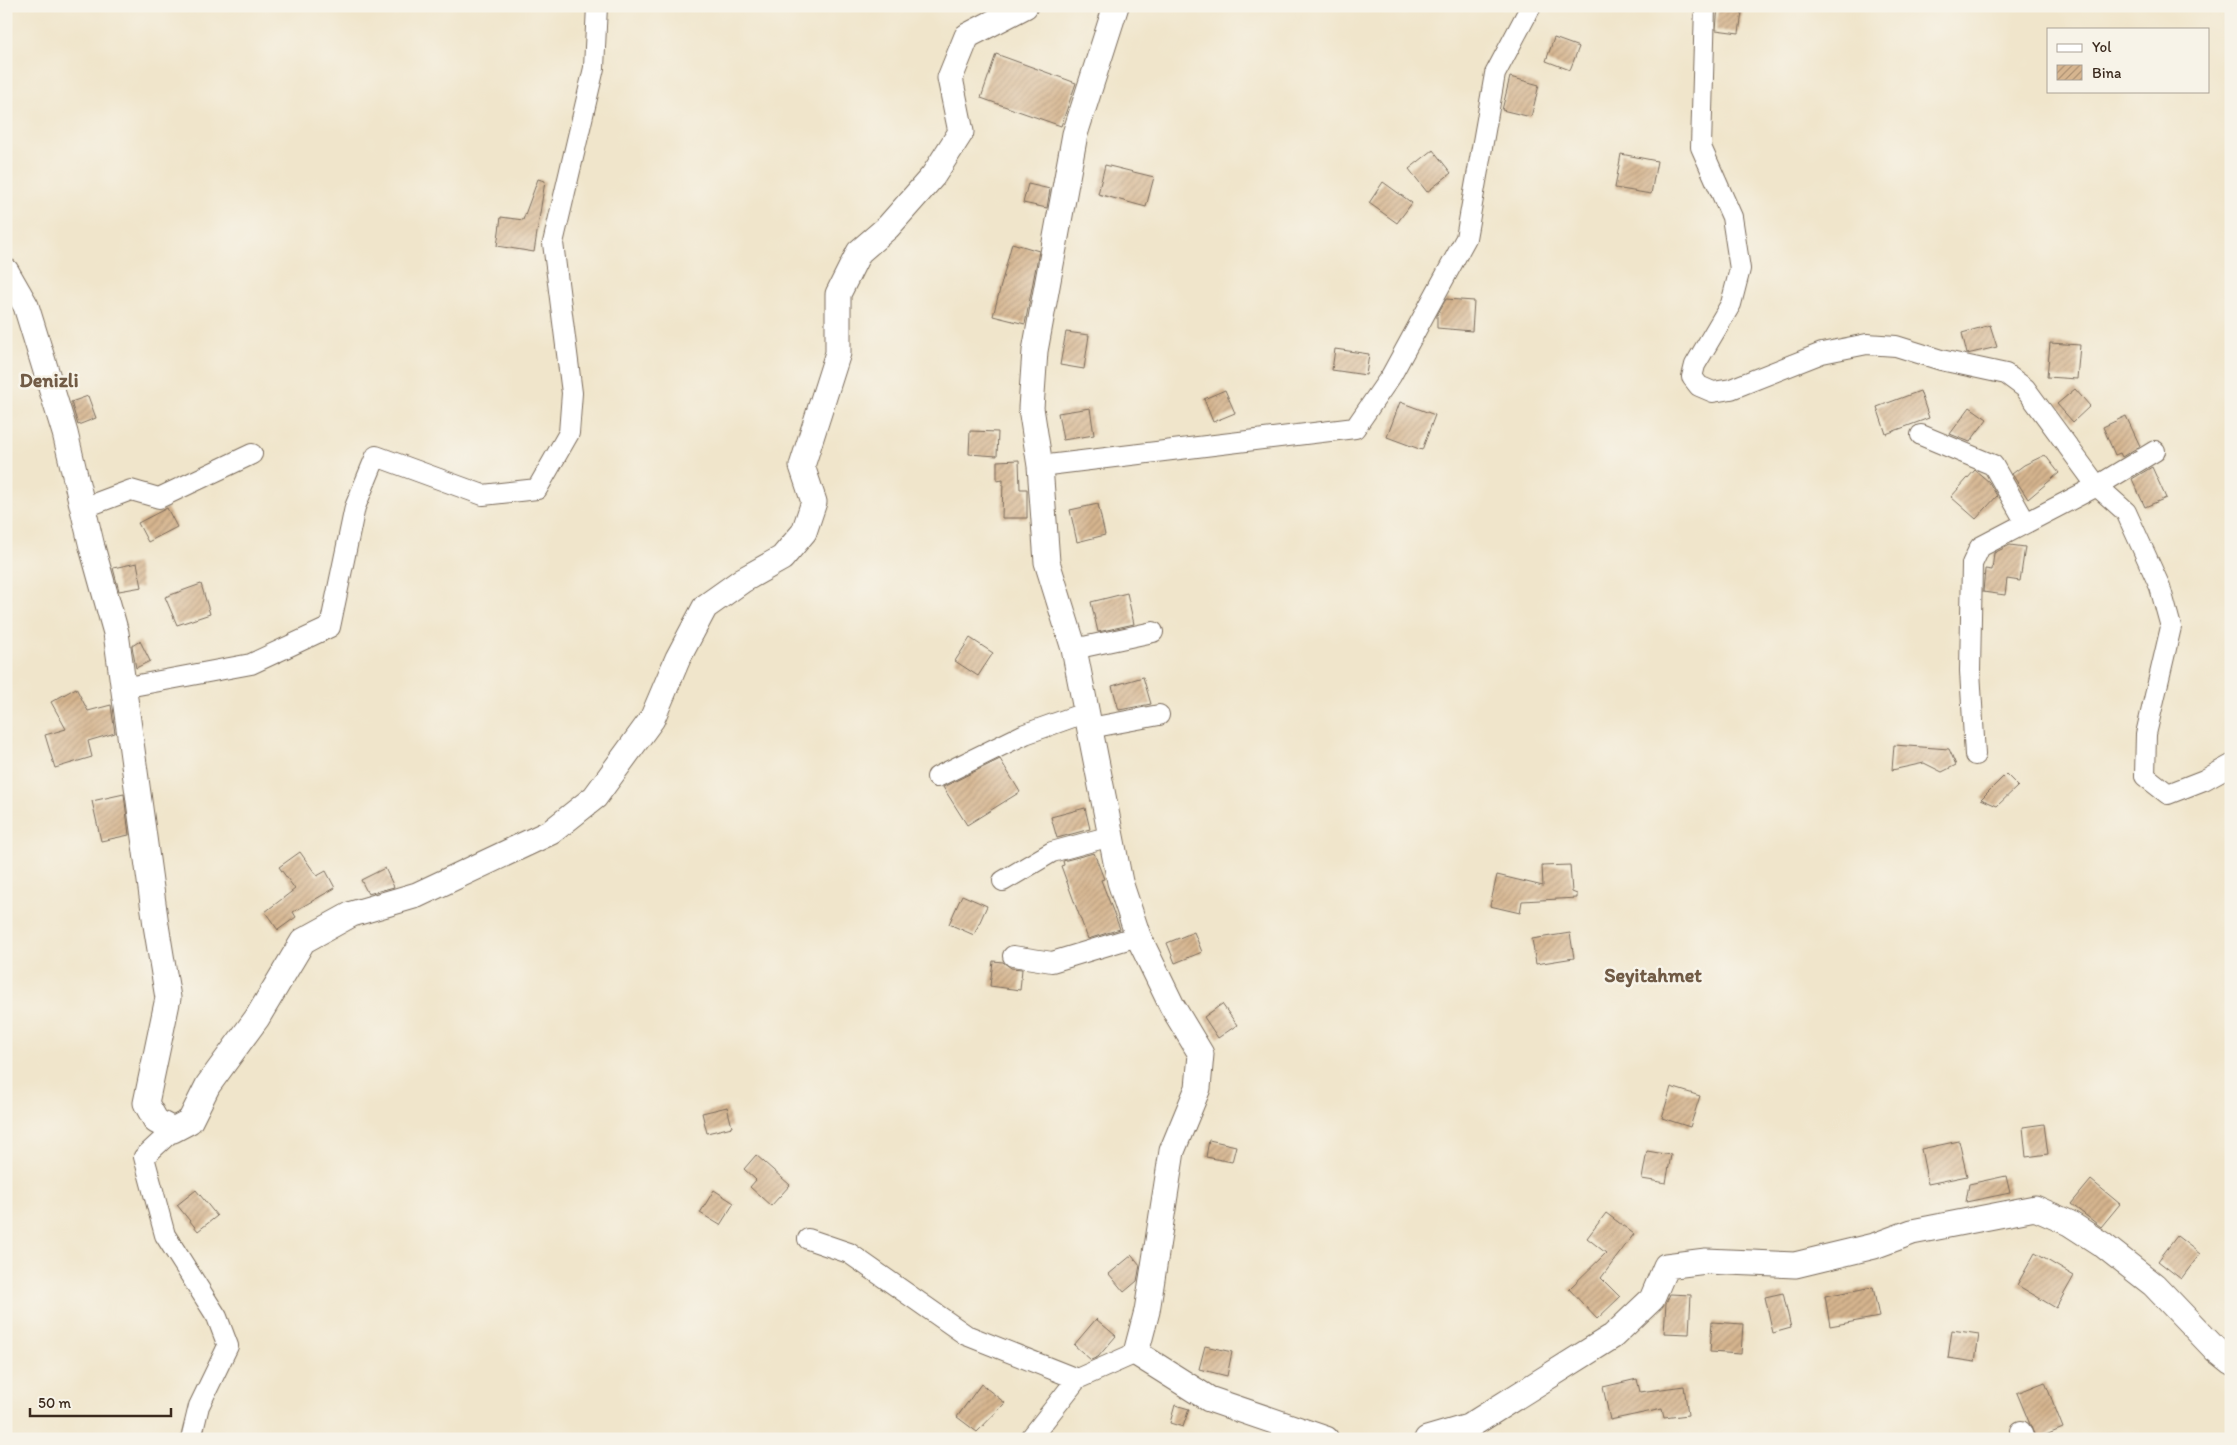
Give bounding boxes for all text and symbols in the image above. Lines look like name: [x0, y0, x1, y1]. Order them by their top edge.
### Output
legend: [2047, 28, 2210, 92]
text: Yol: [2092, 38, 2112, 56]
text: Bina: [2092, 64, 2122, 82]
district label: Denizli: [19, 368, 79, 392]
district label: Seyitahmet: [1604, 963, 1702, 988]
scale bar: [30, 1385, 171, 1417]
text: 50 m: [38, 1394, 71, 1412]

